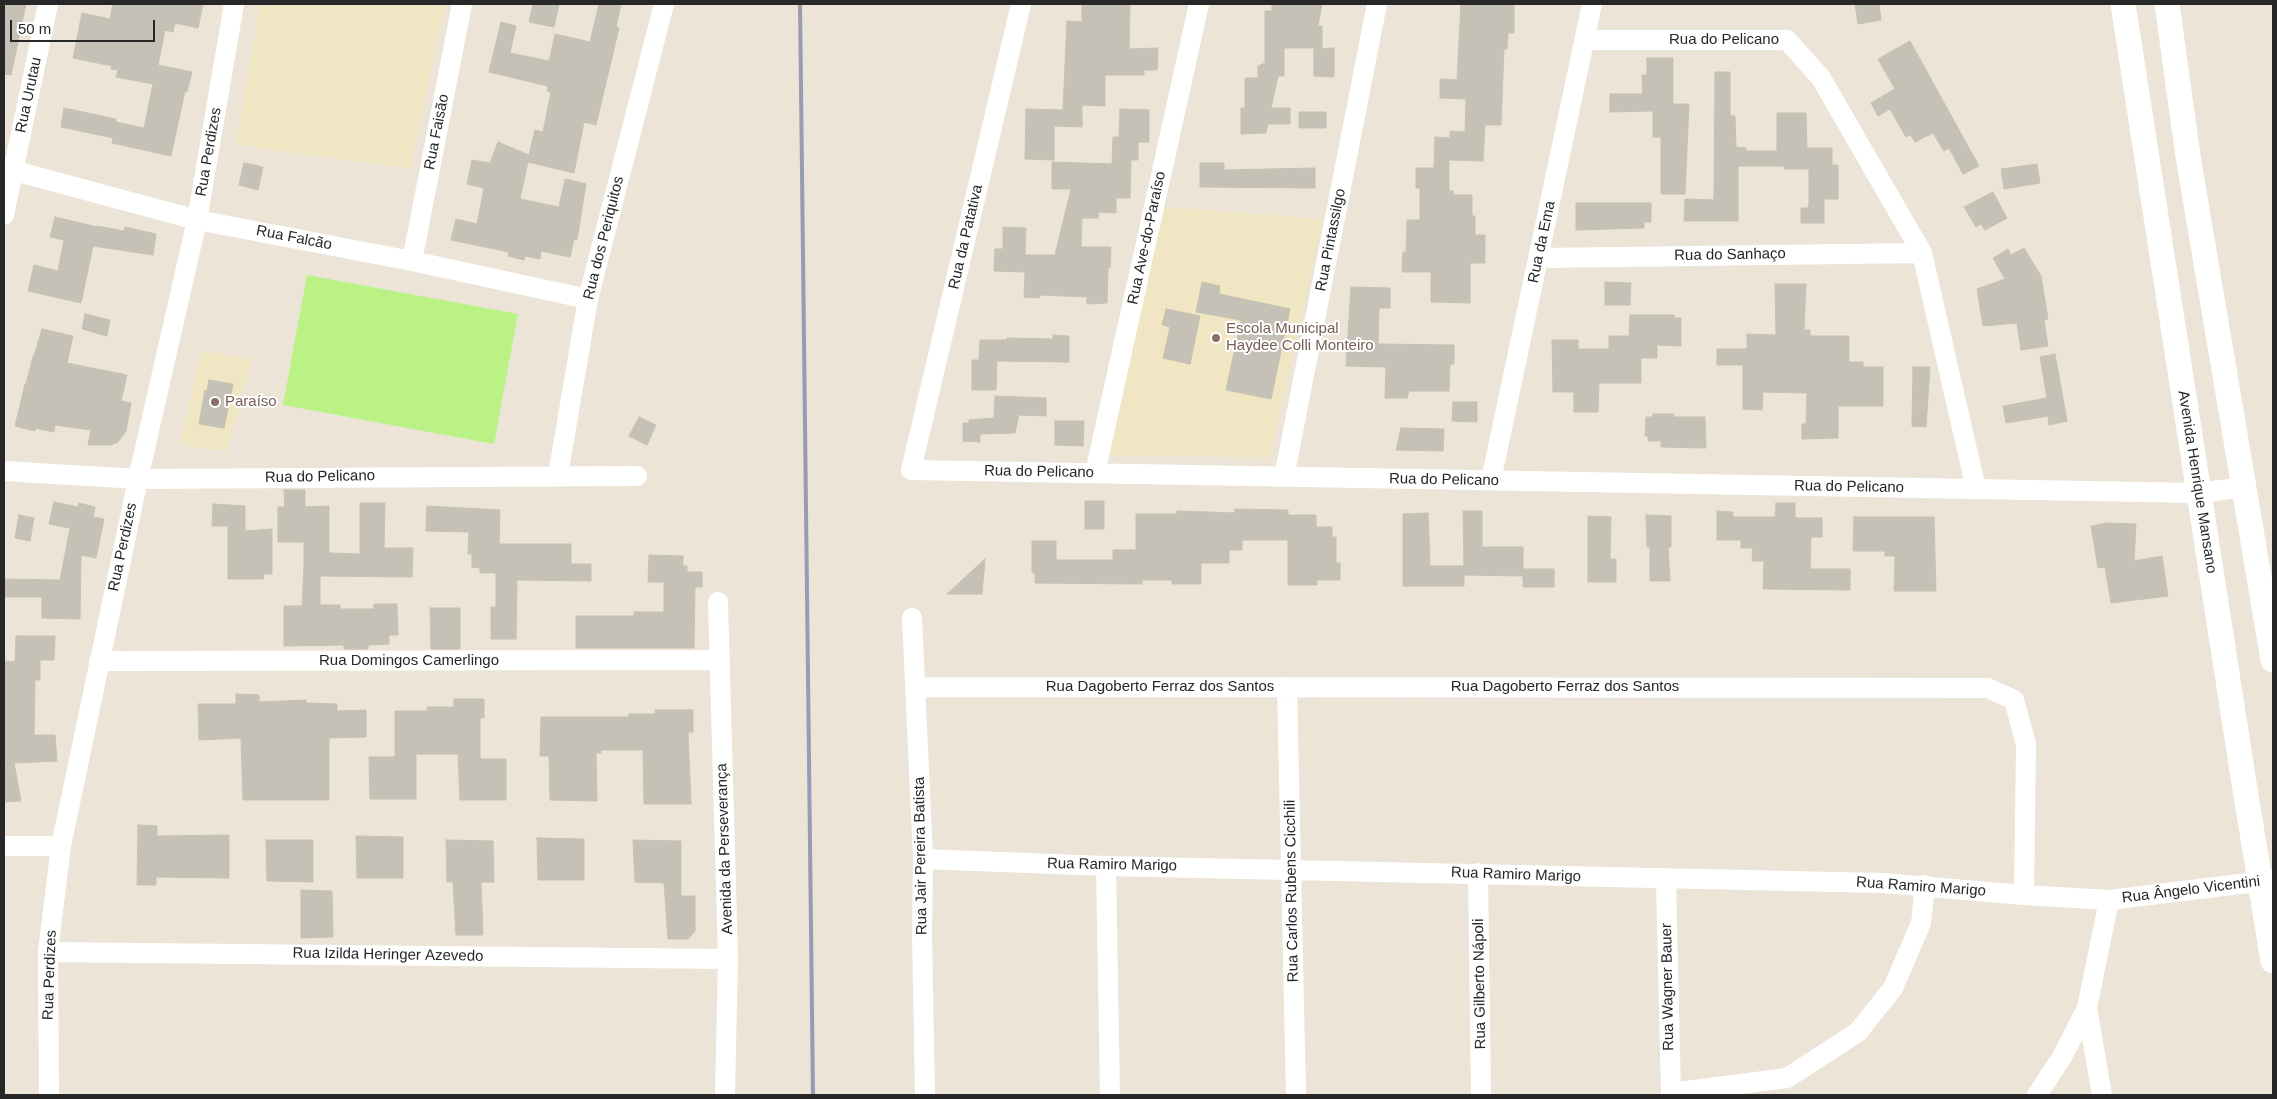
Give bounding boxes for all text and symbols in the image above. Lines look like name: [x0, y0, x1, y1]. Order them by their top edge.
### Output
scale bar: [12, 10, 158, 42]
text: 50 m: [18, 20, 51, 37]
street label: Rua do Pelicano: [1669, 31, 1779, 49]
street label: Rua Urutau: [12, 56, 46, 134]
street label: Rua Faisão: [421, 93, 453, 171]
street label: Rua Perdizes: [192, 106, 226, 198]
street label: Rua Ave-do-Paraíso: [1124, 170, 1170, 306]
street label: Rua dos Periquitos: [580, 174, 628, 302]
street label: Rua da Patativa: [945, 183, 987, 291]
street label: Rua Pintassilgo: [1312, 187, 1350, 293]
street label: Rua da Ema: [1525, 199, 1559, 285]
street label: Rua Falcão: [255, 222, 333, 254]
street label: Rua do Sanhaço: [1674, 245, 1786, 265]
place label: Escola Municipal Haydee Colli Monteiro: [1226, 320, 1374, 355]
marker: Escola Municipal Haydee Colli Monteiro: [1210, 332, 1222, 344]
street label: Avenida Henrique Mansano: [2174, 389, 2220, 575]
place label: Paraíso: [225, 393, 277, 411]
marker: Paraíso: [209, 396, 221, 408]
street label: Rua do Pelicano: [984, 462, 1094, 482]
street label: Rua do Pelicano: [265, 467, 375, 487]
street label: Rua do Pelicano: [1389, 470, 1499, 490]
street label: Rua do Pelicano: [1794, 477, 1904, 497]
street label: Rua Perdizes: [105, 501, 141, 593]
street label: Rua Domingos Camerlingo: [319, 652, 499, 670]
street label: Rua Dagoberto Ferraz dos Santos: [1046, 678, 1274, 696]
street label: Rua Dagoberto Ferraz dos Santos: [1451, 678, 1679, 696]
street label: Avenida da Perseverança: [713, 763, 737, 935]
street label: Rua Jair Pereira Batista: [911, 777, 931, 935]
street label: Rua Carlos Rubens Cicchili: [1281, 800, 1303, 982]
street label: Rua Ramiro Marigo: [1047, 855, 1177, 875]
street label: Rua Ramiro Marigo: [1451, 864, 1581, 886]
street label: Rua Ramiro Marigo: [1856, 873, 1986, 901]
street label: Rua Ângelo Vicentini: [2121, 873, 2261, 907]
street label: Rua Gilberto Nápoli: [1470, 918, 1490, 1050]
street label: Rua Wagner Bauer: [1658, 923, 1678, 1051]
street label: Rua Perdizes: [39, 930, 61, 1020]
street label: Rua Izilda Heringer Azevedo: [292, 944, 484, 966]

